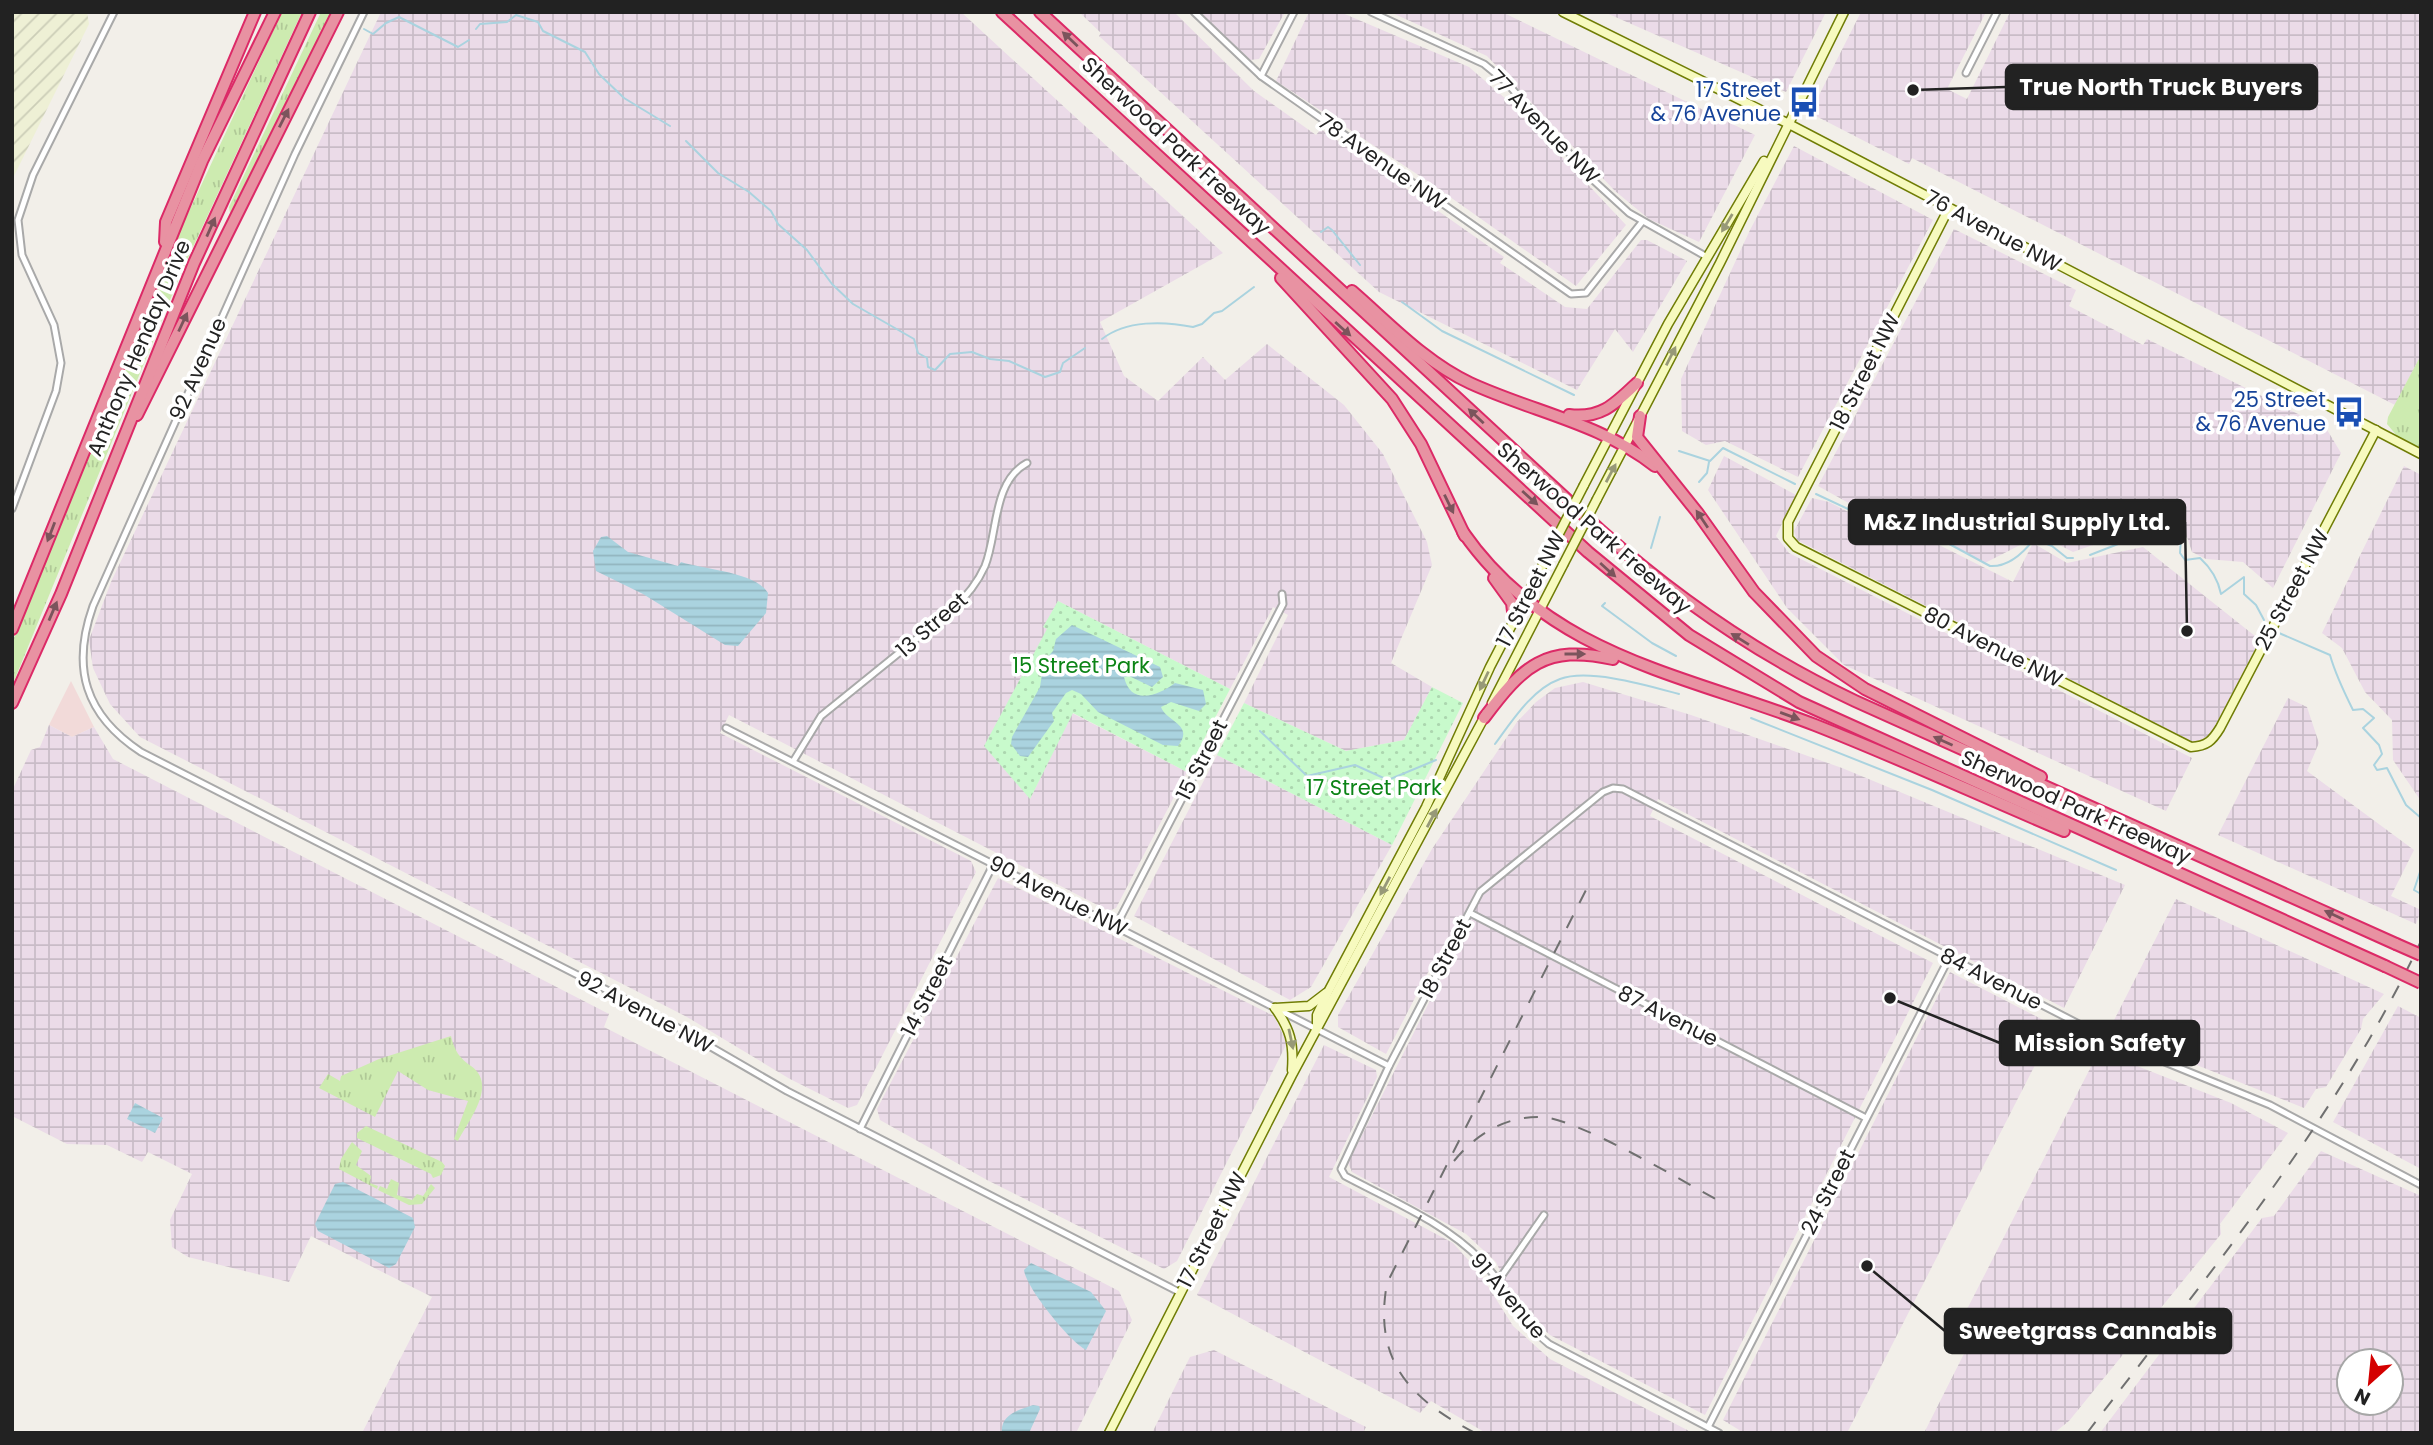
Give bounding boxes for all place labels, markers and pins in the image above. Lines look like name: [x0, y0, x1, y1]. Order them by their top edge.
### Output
callout: True North Truck Buyers: [2006, 65, 2317, 109]
place label: 17 Street & 76 Avenue: [1651, 75, 1781, 128]
bus stop icon: 17 Street & 76 Avenue: [1787, 85, 1821, 119]
place label: 25 Street & 76 Avenue: [2196, 385, 2326, 438]
bus stop icon: 25 Street & 76 Avenue: [2332, 395, 2366, 429]
callout: M&Z Industrial Supply Ltd.: [1849, 500, 2185, 544]
callout: Mission Safety: [2000, 1021, 2199, 1065]
callout: Sweetgrass Cannabis: [1945, 1309, 2231, 1353]

